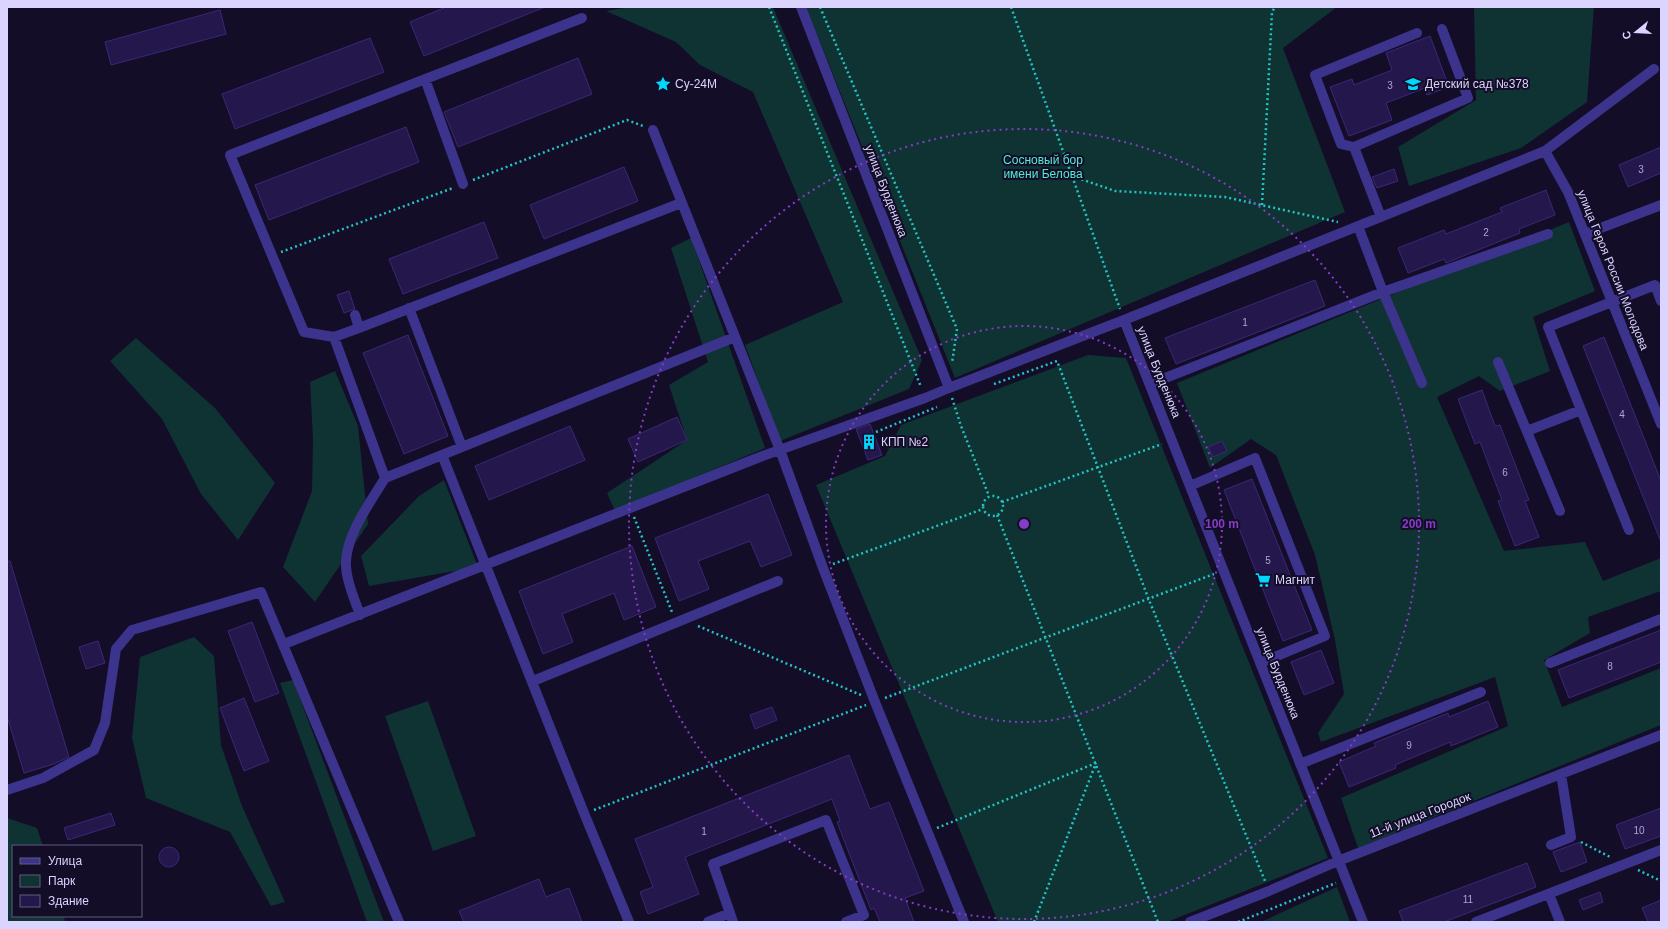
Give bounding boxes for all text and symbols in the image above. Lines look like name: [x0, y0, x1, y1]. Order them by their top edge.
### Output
north arrow: [1616, 12, 1656, 52]
text: С: [1620, 29, 1633, 41]
place icon: Су-24М: [654, 75, 672, 93]
school or university icon: Детский сад №378: [1404, 75, 1422, 93]
place label: Су-24М: [675, 77, 717, 91]
place label: Детский сад №378: [1425, 77, 1529, 91]
house number: 3: [1387, 80, 1393, 91]
street label: улица Бурденюка: [862, 143, 910, 239]
park label: Сосновый бор имени Белова: [1003, 153, 1083, 181]
house number: 3: [1638, 164, 1644, 175]
street label: улица Героя России Молодова: [1574, 188, 1652, 352]
house number: 2: [1483, 227, 1489, 238]
house number: 1: [1242, 317, 1248, 328]
street label: улица Бурденюка: [1134, 324, 1184, 420]
house number: 4: [1619, 409, 1625, 420]
building icon: КПП №2: [860, 433, 878, 451]
place label: КПП №2: [881, 435, 928, 449]
house number: 6: [1502, 467, 1508, 478]
centre of rings: [1017, 517, 1031, 531]
text: 100 m: [1205, 517, 1239, 531]
text: 200 m: [1402, 517, 1436, 531]
house number: 5: [1265, 555, 1271, 566]
supermarket icon: Магнит: [1254, 571, 1272, 589]
place label: Магнит: [1275, 573, 1316, 587]
street label: улица Бурденюка: [1253, 625, 1303, 721]
house number: 8: [1607, 661, 1613, 672]
house number: 9: [1406, 740, 1412, 751]
street label: 11-й улица Городок: [1367, 789, 1473, 841]
house number: 10: [1633, 825, 1645, 836]
house number: 1: [701, 826, 707, 837]
legend: [12, 845, 142, 917]
text: Улица: [48, 854, 82, 868]
text: Парк: [48, 874, 76, 888]
text: Здание: [48, 894, 89, 908]
house number: 11: [1463, 894, 1474, 905]

